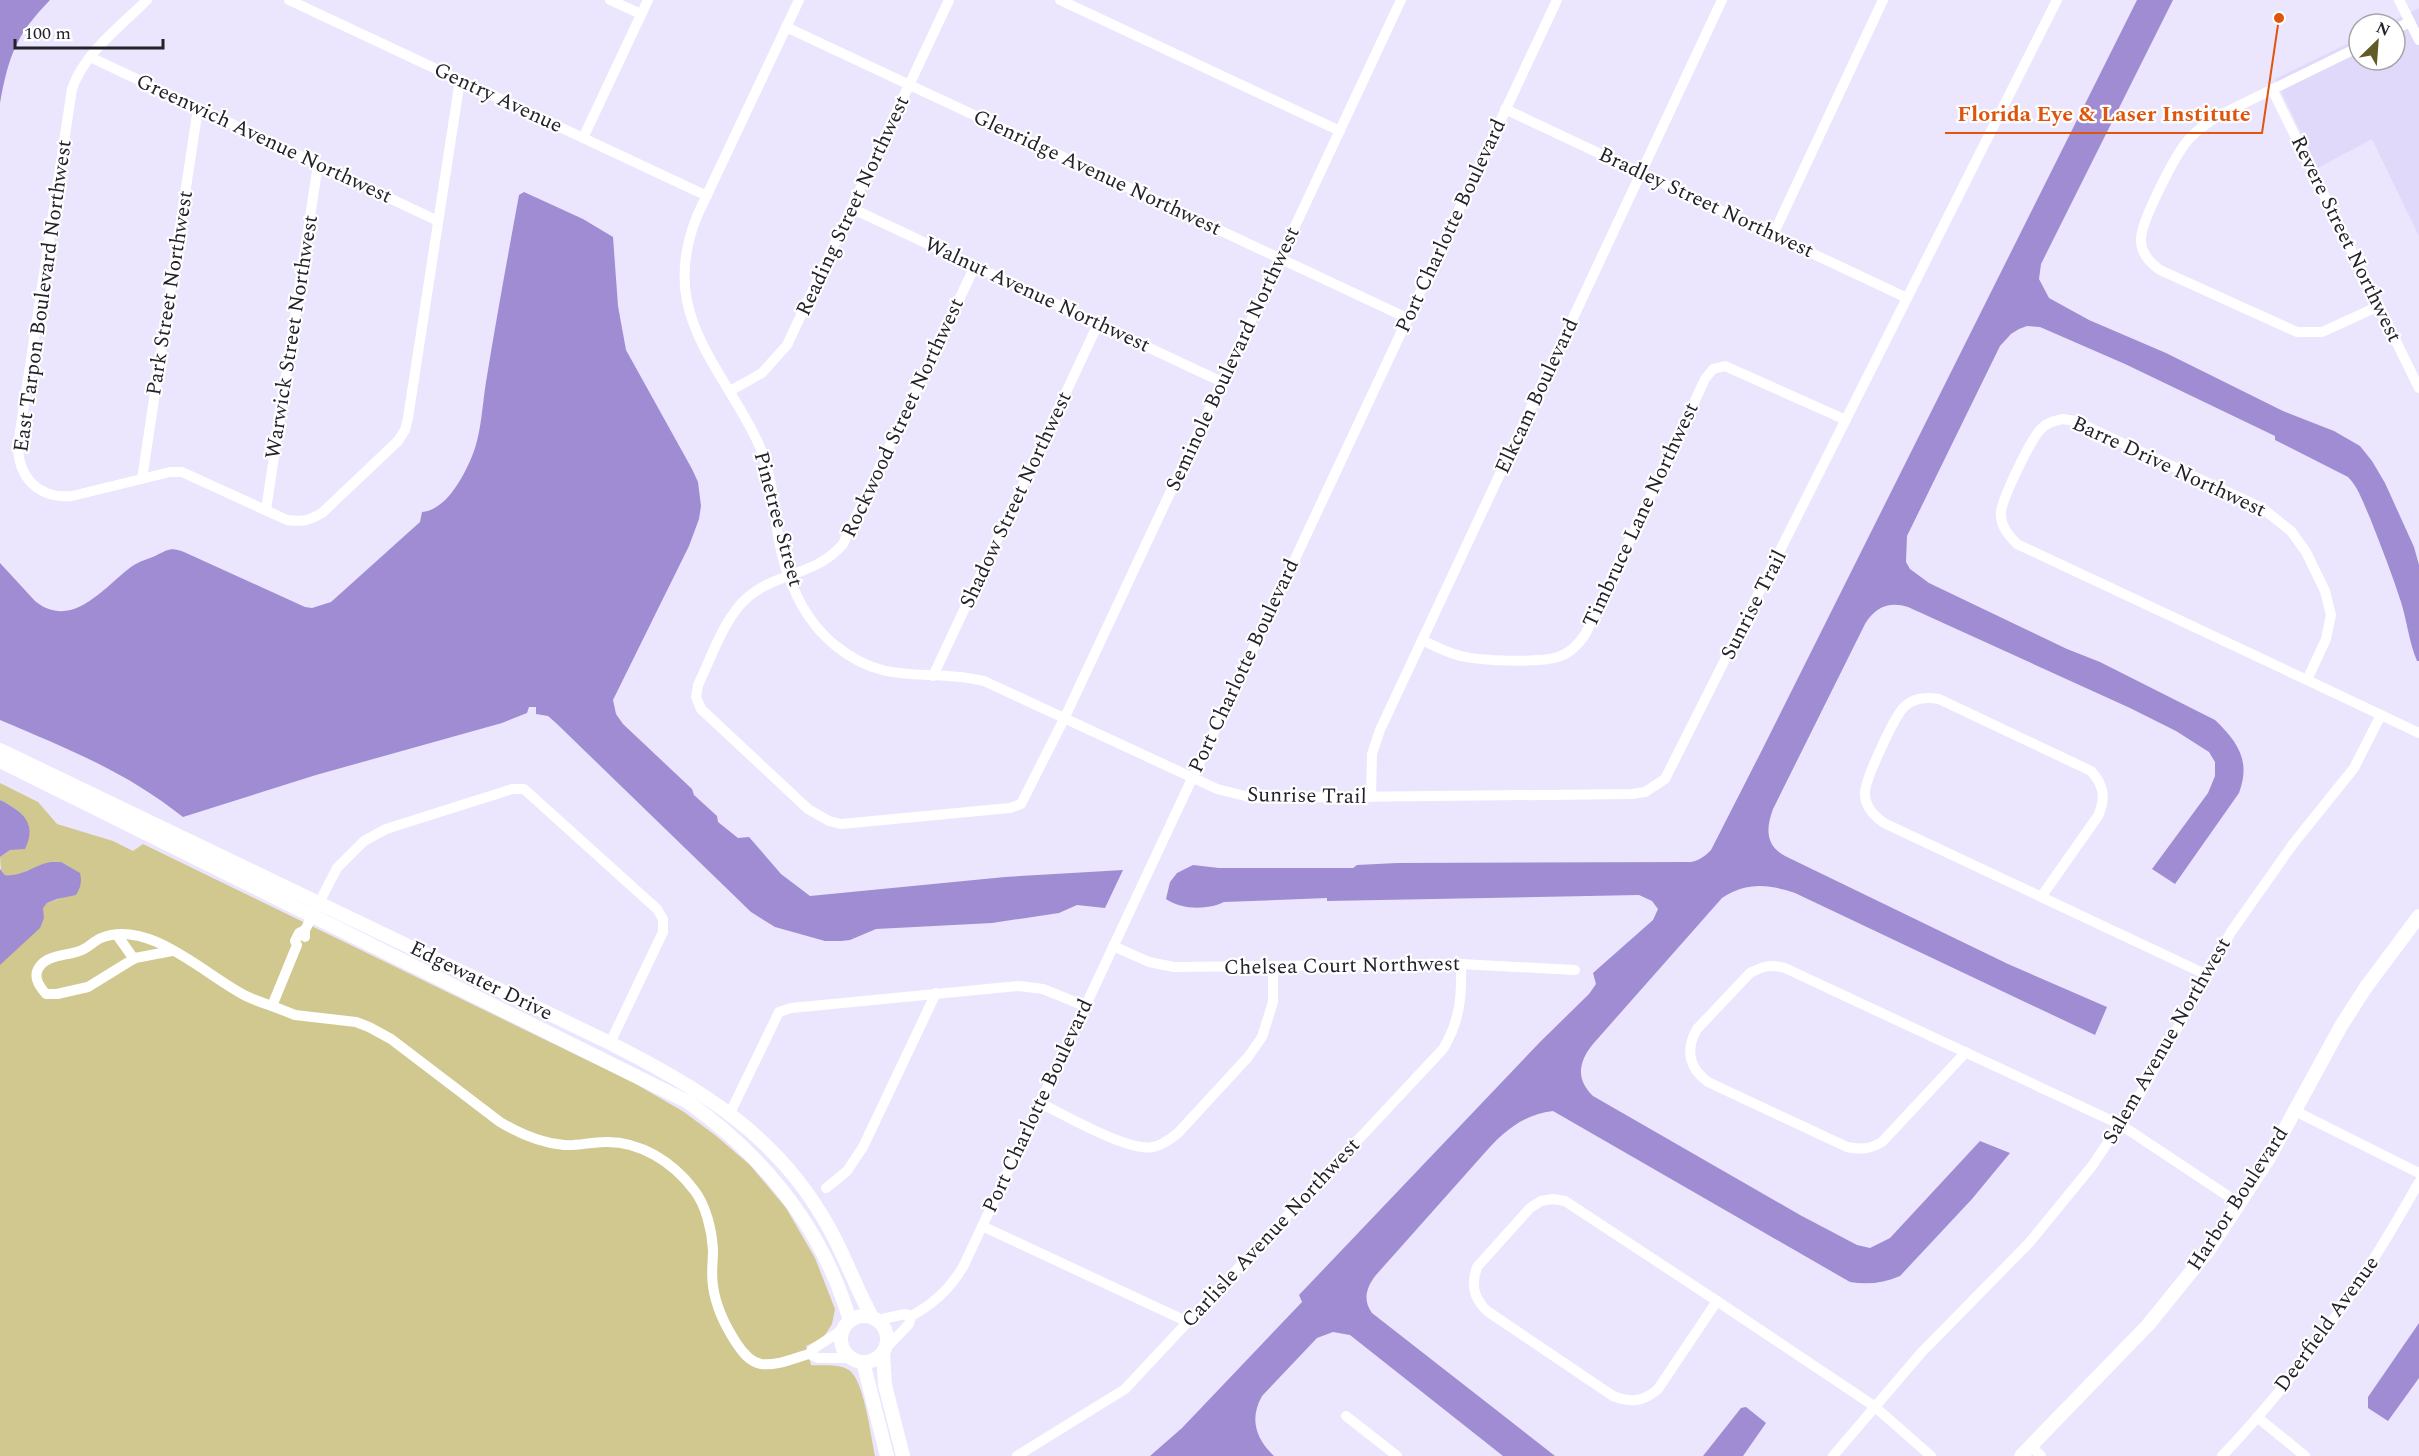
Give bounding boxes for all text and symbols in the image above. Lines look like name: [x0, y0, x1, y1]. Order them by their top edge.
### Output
scale bar: [15, 12, 164, 50]
north arrow: [2347, 12, 2407, 72]
text: N: [2372, 16, 2394, 43]
text: 100 m: [24, 20, 71, 47]
street label: Gentry Avenue: [428, 54, 568, 142]
street label: Greenwich Avenue Northwest: [131, 65, 397, 213]
street label: Reading Street Northwest: [788, 90, 918, 322]
callout: Florida Eye & Laser Institute: [1945, 93, 2262, 133]
text: Florida Eye & Laser Institute: [1957, 98, 2251, 131]
street label: Glenridge Avenue Northwest: [968, 101, 1226, 245]
street label: Port Charlotte Boulevard: [1387, 114, 1515, 338]
street label: Revere Street Northwest: [2282, 130, 2410, 348]
street label: East Tarpon Boulevard Northwest: [5, 138, 81, 454]
street label: Bradley Street Northwest: [1593, 139, 1819, 267]
street label: Park Street Northwest: [138, 188, 202, 398]
street label: Warwick Street Northwest: [257, 213, 327, 461]
street label: Seminole Boulevard Northwest: [1157, 221, 1309, 497]
street label: Walnut Avenue Northwest: [919, 229, 1155, 361]
street label: Rockwood Street Northwest: [833, 293, 973, 543]
street label: Elkcam Boulevard: [1487, 313, 1587, 479]
street label: Shadow Street Northwest: [952, 386, 1080, 614]
street label: Timbruce Lane Northwest: [1575, 397, 1707, 633]
street label: Barre Drive Northwest: [2067, 408, 2271, 526]
street label: Pinetree Street: [745, 448, 811, 590]
street label: Sunrise Trail: [1713, 544, 1795, 666]
street label: Port Charlotte Boulevard: [1180, 554, 1308, 778]
street label: Sunrise Trail: [1247, 779, 1367, 813]
street label: Salem Avenue Northwest: [2095, 932, 2239, 1150]
street label: Edgewater Drive: [404, 933, 558, 1029]
street label: Chelsea Court Northwest: [1224, 948, 1460, 984]
street label: Port Charlotte Boulevard: [974, 994, 1102, 1218]
street label: Harbor Boulevard: [2179, 1121, 2297, 1277]
street label: Carlisle Avenue Northwest: [1174, 1131, 1368, 1335]
street label: Deerfield Avenue: [2267, 1249, 2387, 1399]

